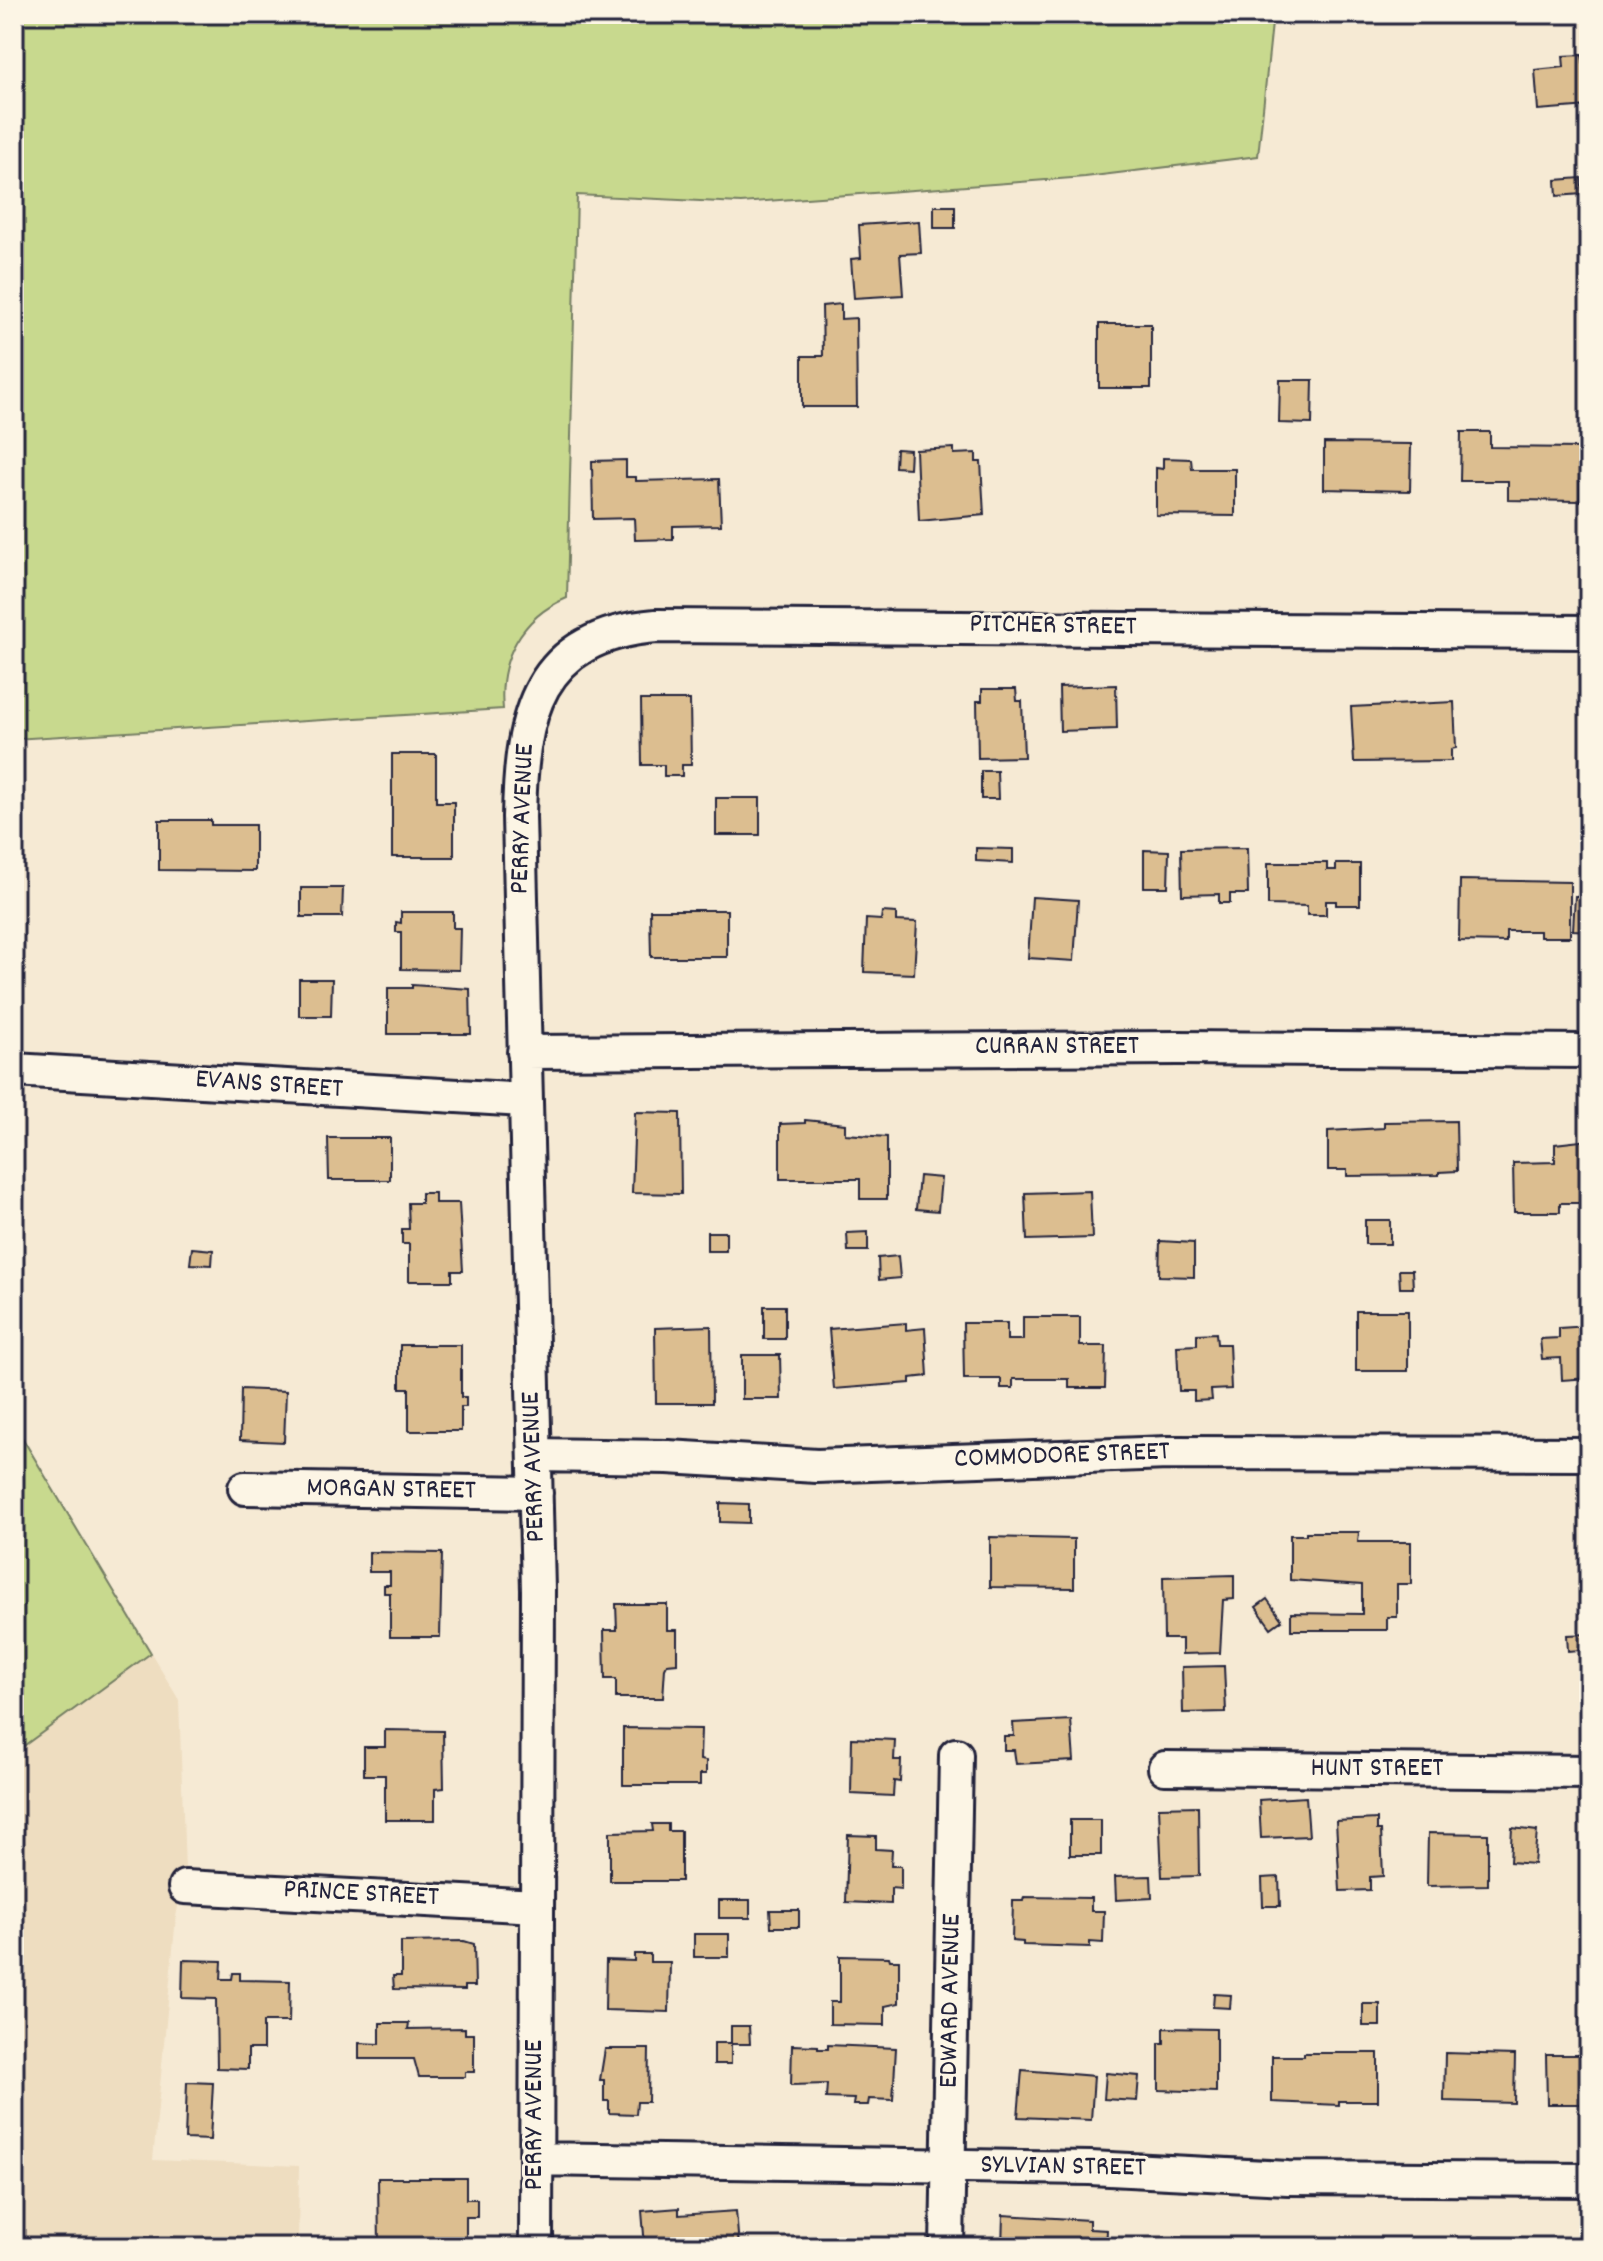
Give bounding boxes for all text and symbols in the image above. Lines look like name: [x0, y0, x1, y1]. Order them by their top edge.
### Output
street label: PITCHER STREET: [969, 606, 1137, 648]
street label: PERRY AVENUE: [501, 743, 547, 895]
street label: CURRAN STREET: [975, 1028, 1139, 1068]
street label: EVANS STREET: [194, 1061, 344, 1111]
street label: PERRY AVENUE: [512, 1391, 558, 1543]
street label: COMMODORE STREET: [953, 1433, 1171, 1481]
street label: MORGAN STREET: [306, 1470, 476, 1512]
street label: HUNT STREET: [1310, 1750, 1444, 1790]
street label: PRINCE STREET: [282, 1871, 440, 1919]
street label: EDWARD AVENUE: [930, 1913, 974, 2089]
street label: PERRY AVENUE: [516, 2039, 556, 2190]
street label: SYLVIAN STREET: [980, 2147, 1146, 2189]

